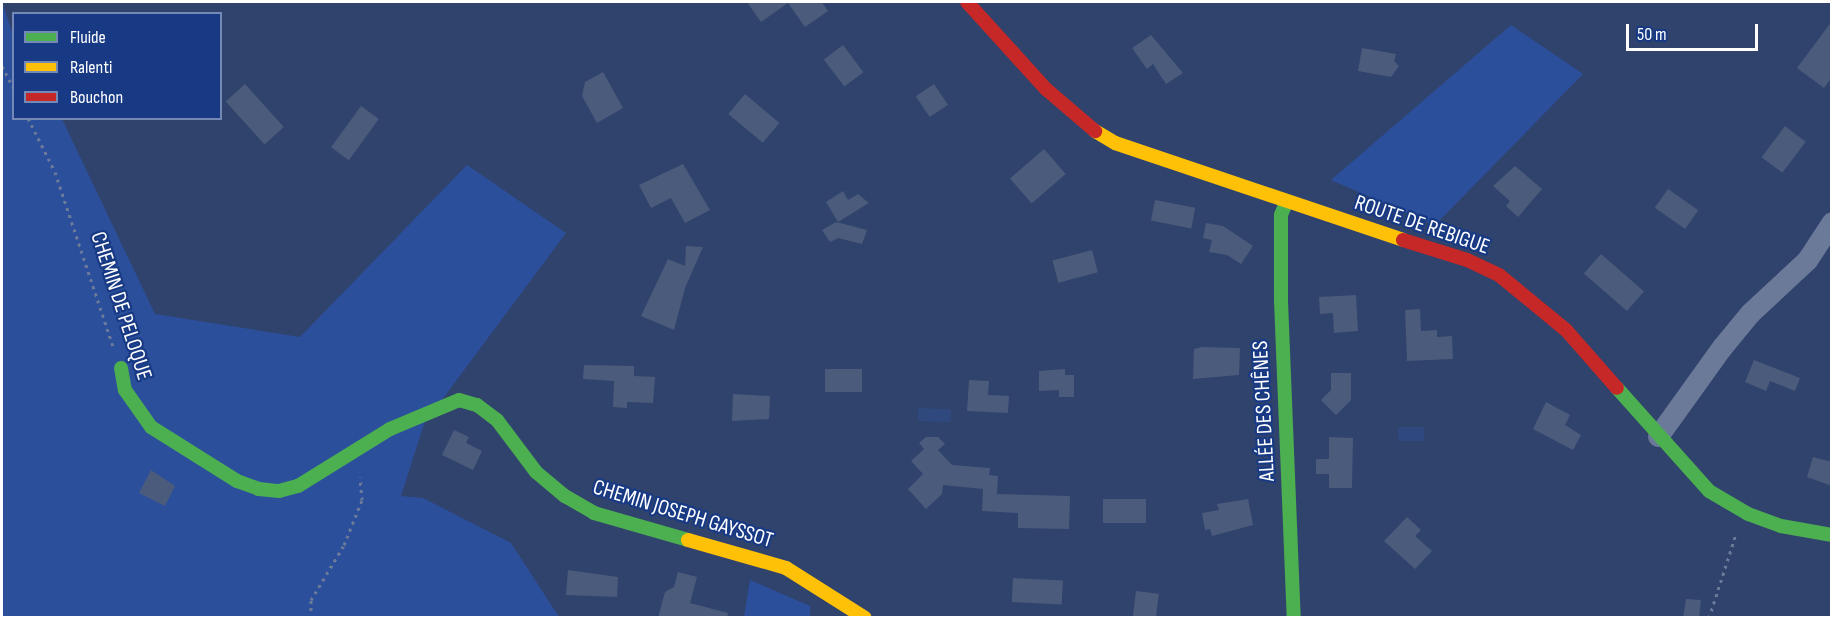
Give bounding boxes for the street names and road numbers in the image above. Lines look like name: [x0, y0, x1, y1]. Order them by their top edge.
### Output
street label: ROUTE DE REBIGUE: [1351, 190, 1493, 260]
street label: CHEMIN DE PELOQUE: [85, 229, 157, 383]
street label: ALLÉE DES CHÊNES: [1247, 340, 1281, 482]
street label: CHEMIN JOSEPH GAYSSOT: [590, 474, 776, 554]

